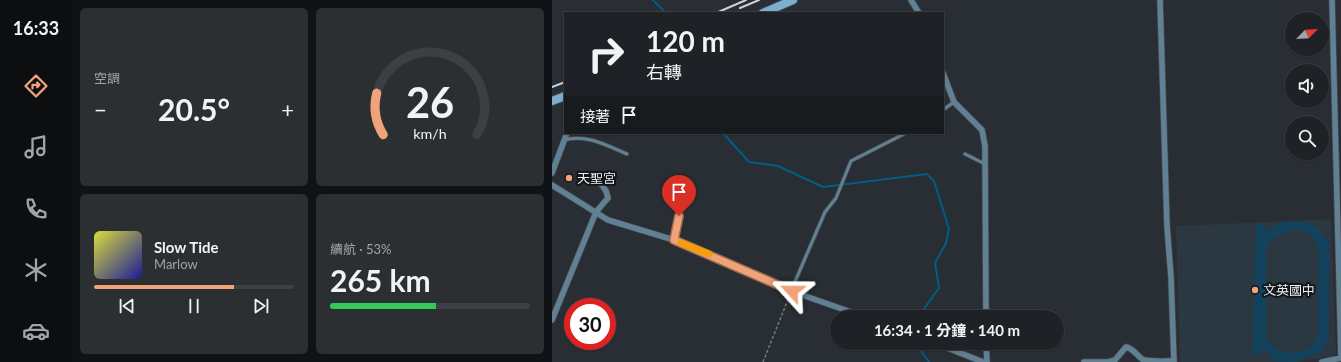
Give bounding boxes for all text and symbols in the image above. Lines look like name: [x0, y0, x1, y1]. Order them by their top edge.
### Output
north arrow: [1285, 12, 1329, 56]
map controls: [1285, 12, 1329, 160]
text: 16:33: [13, 17, 59, 39]
text: 120 m: [646, 24, 725, 58]
icon: right: [580, 28, 632, 80]
text: 右轉: [646, 61, 682, 83]
button: sound: [1285, 64, 1329, 108]
text: 空調: [94, 70, 120, 86]
icon: directions: [22, 72, 50, 100]
text: 26: [406, 77, 454, 127]
text: 20.5°: [158, 91, 230, 127]
text: −: [94, 96, 107, 123]
text: +: [281, 96, 294, 123]
icon: arrive: [618, 104, 640, 126]
text: 接著: [580, 107, 610, 125]
button: search: [1285, 116, 1329, 160]
text: km/h: [413, 125, 447, 142]
icon: music: [22, 133, 50, 161]
place label: 天聖宮: [577, 170, 616, 186]
marker: 天聖宮: [564, 173, 574, 183]
pin: [662, 175, 696, 216]
icon: arrive: [668, 181, 690, 203]
icon: phone: [22, 195, 50, 223]
text: Slow Tide: [154, 238, 219, 256]
text: 續航 · 53%: [330, 241, 392, 257]
icon: climate: [22, 256, 50, 284]
text: Marlow: [154, 256, 198, 272]
text: 265 km: [330, 262, 431, 298]
position arrow: [771, 270, 813, 312]
place label: 文英國中: [1263, 282, 1315, 298]
marker: 文英國中: [1250, 285, 1260, 295]
icon: previous: [116, 295, 138, 317]
icon: pause: [183, 295, 205, 317]
icon: next: [250, 295, 272, 317]
speed limit sign: 30: [564, 298, 616, 350]
icon: car: [22, 317, 50, 345]
text: 16:34 · 1 分鐘 · 140 m: [874, 321, 1020, 339]

